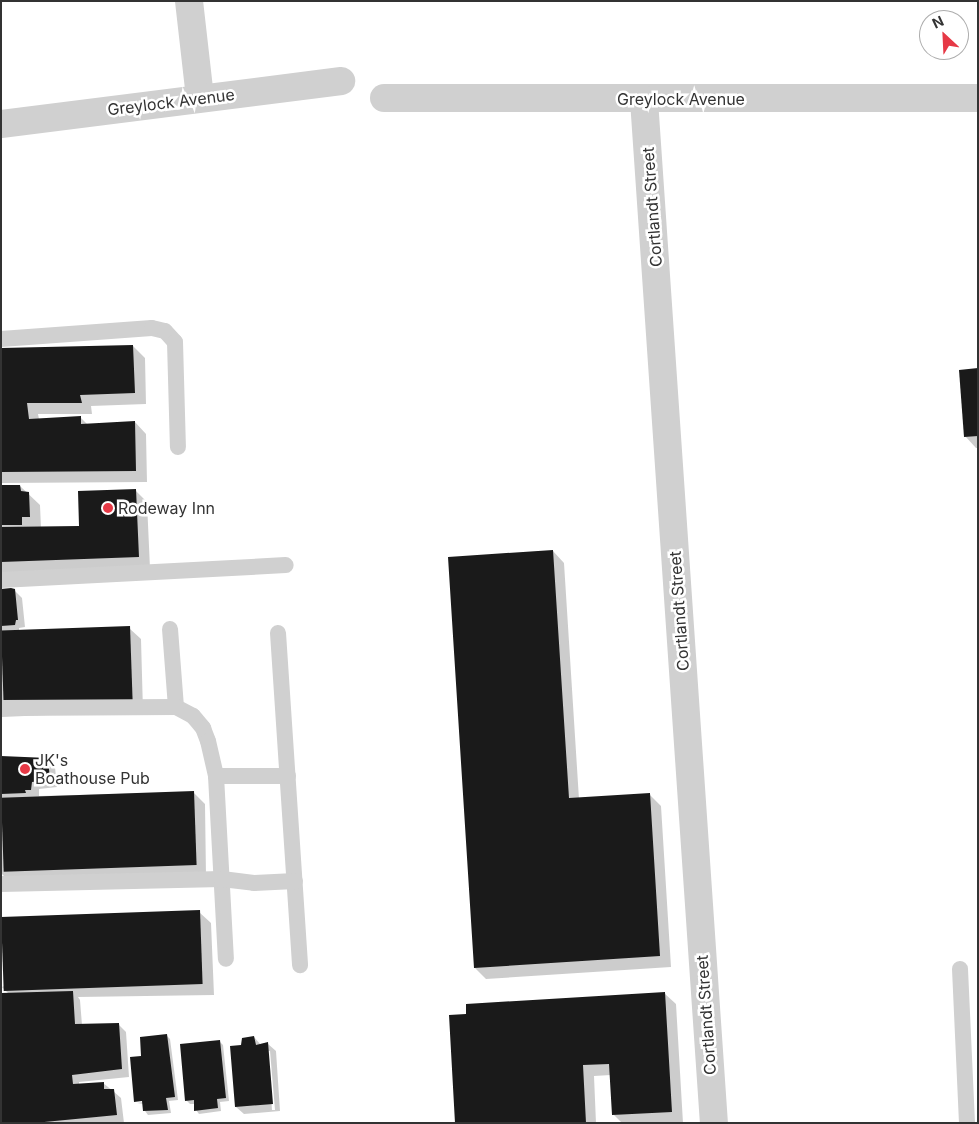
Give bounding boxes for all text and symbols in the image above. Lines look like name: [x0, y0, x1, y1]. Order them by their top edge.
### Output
north arrow: [919, 10, 969, 60]
text: N: [929, 12, 946, 32]
street label: Greylock Avenue: [106, 85, 236, 119]
street label: Greylock Avenue: [617, 89, 745, 109]
street label: Cortlandt Street: [638, 146, 666, 268]
place label: Rodeway Inn: [118, 498, 215, 518]
marker: Rodeway Inn: [102, 502, 114, 514]
street label: Cortlandt Street: [665, 550, 693, 672]
place label: JK's Boathouse Pub: [35, 750, 150, 788]
marker: JK's Boathouse Pub: [19, 763, 31, 775]
street label: Cortlandt Street: [692, 954, 720, 1076]

